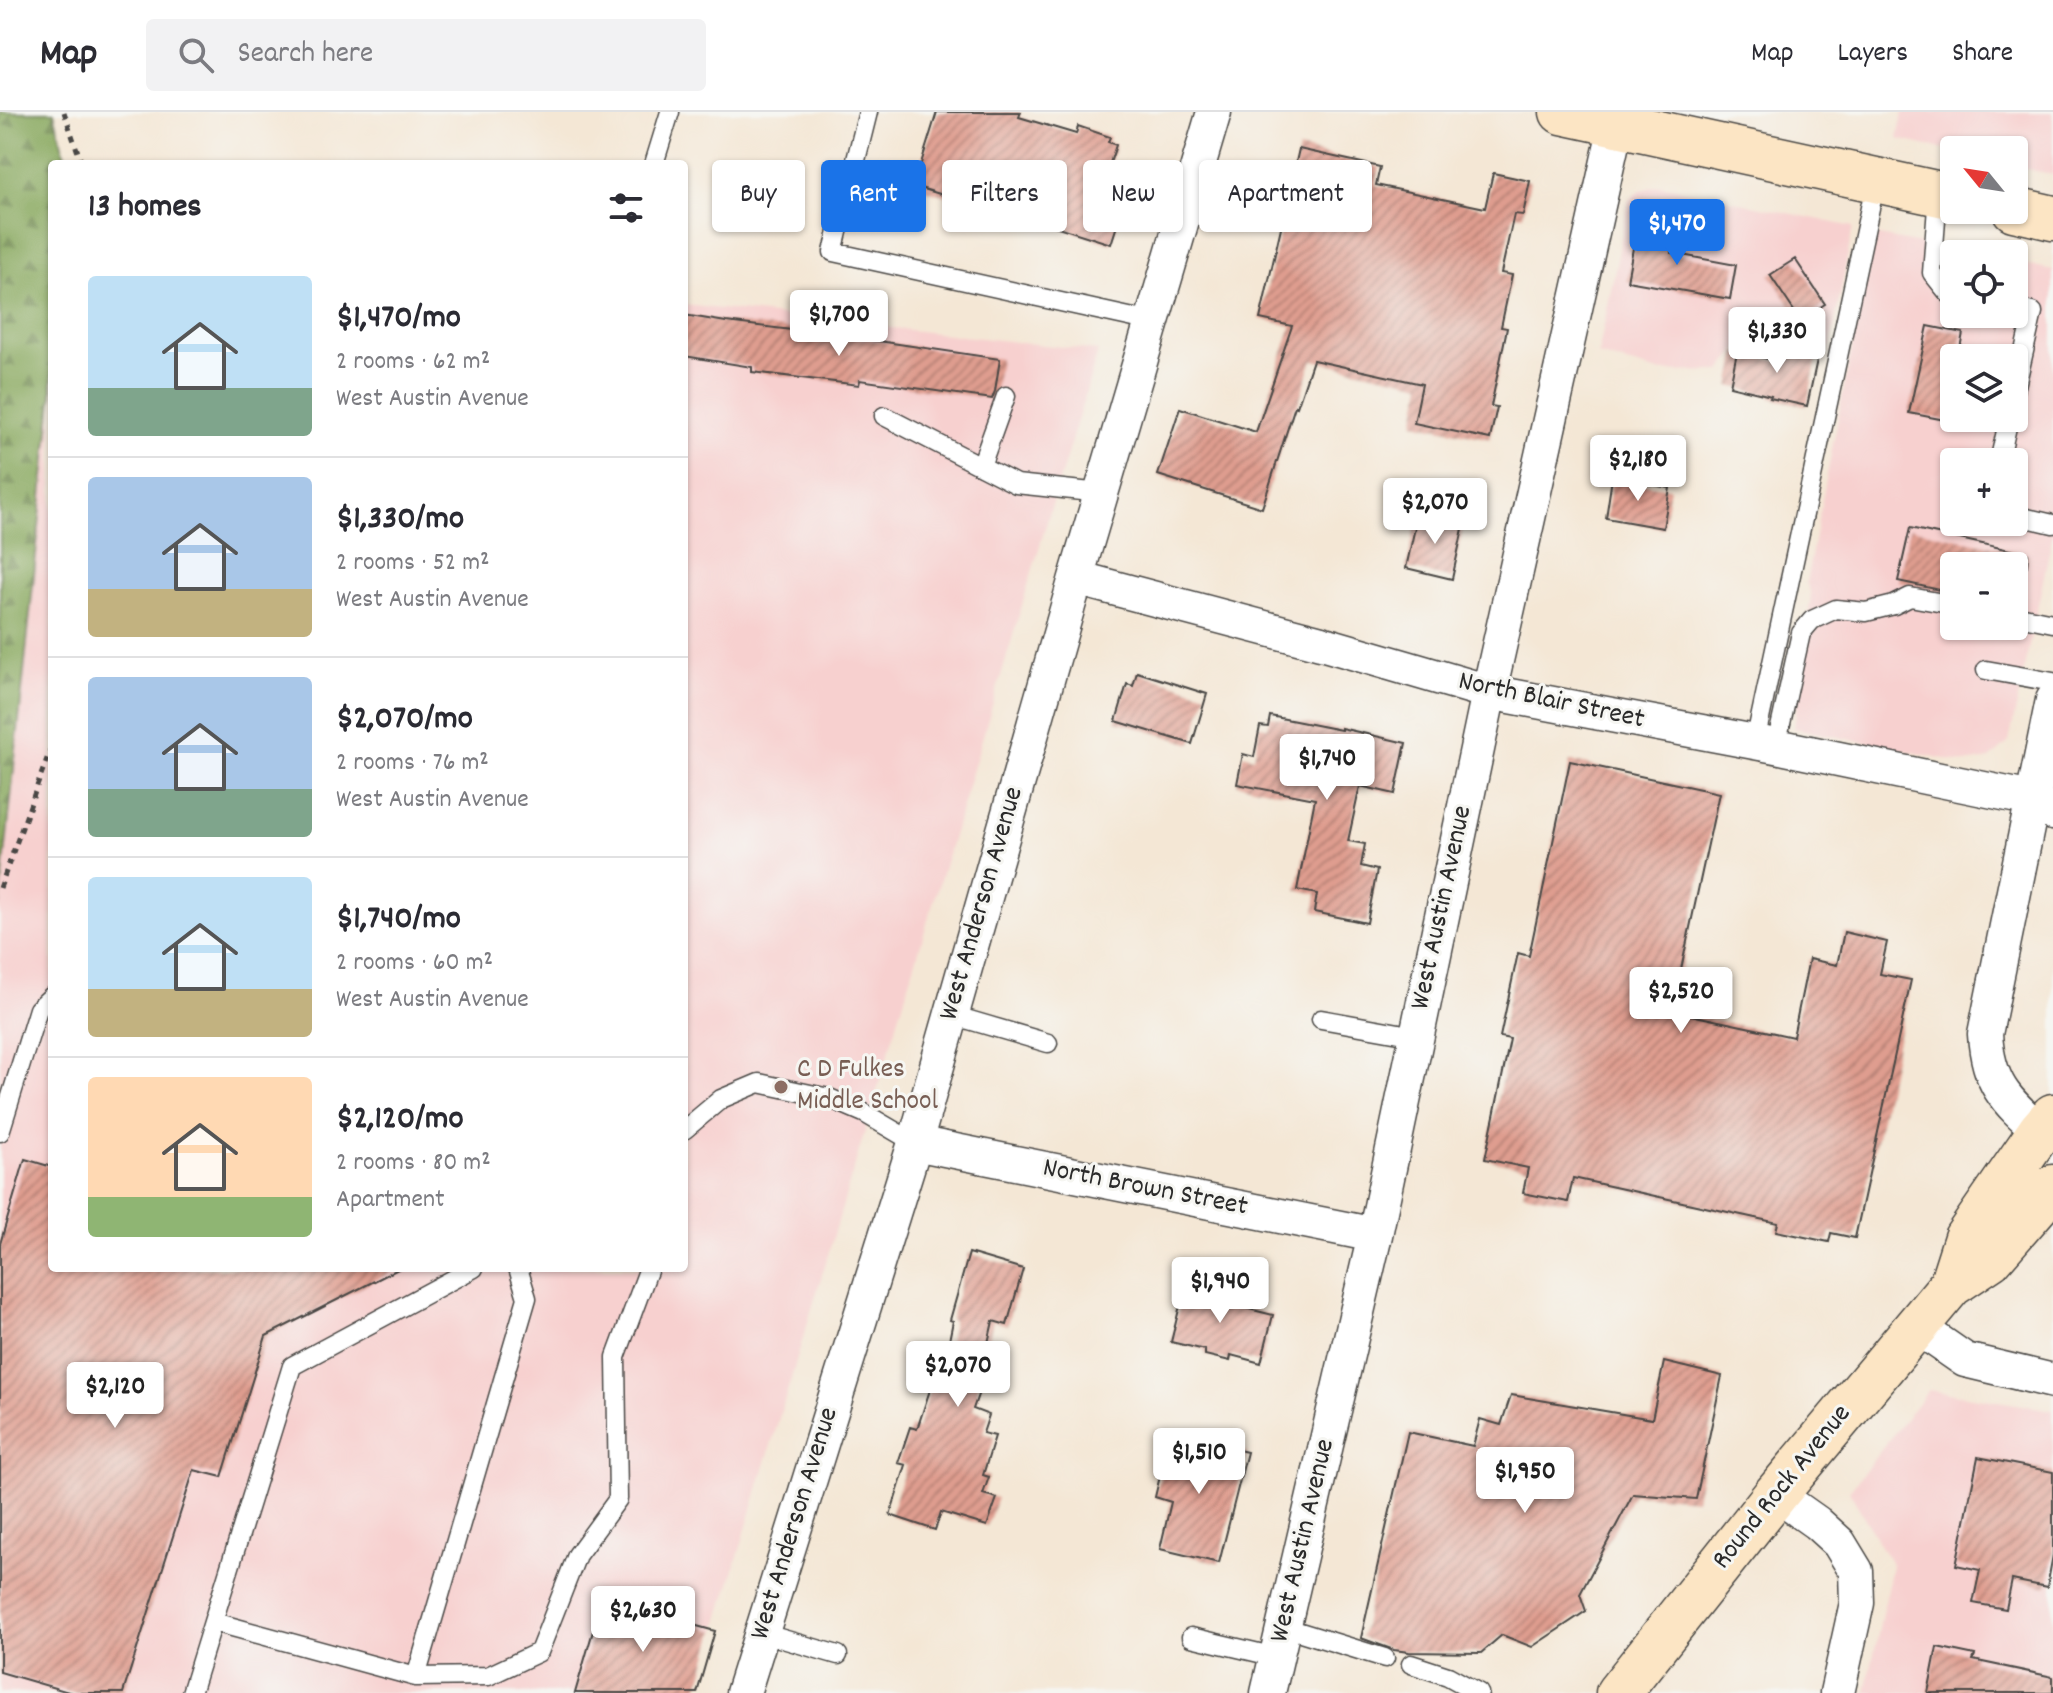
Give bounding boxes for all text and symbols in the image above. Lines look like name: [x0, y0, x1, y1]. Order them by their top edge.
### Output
search box: [146, 19, 706, 91]
text: Map: [40, 28, 98, 83]
icon: search: [174, 33, 218, 77]
text: Search here: [238, 34, 373, 77]
text: Map: [1751, 35, 1794, 75]
text: Layers: [1838, 35, 1908, 75]
text: Share: [1952, 35, 2013, 75]
north arrow: [1940, 136, 2028, 224]
map controls: [1940, 136, 2028, 640]
chip: Buy: [712, 160, 805, 232]
chip: Rent: [821, 160, 926, 232]
chip: Filters: [942, 160, 1067, 232]
chip: New: [1083, 160, 1183, 232]
chip: Apartment: [1199, 160, 1372, 232]
text: 13 homes: [88, 184, 202, 233]
icon: filters: [604, 186, 648, 230]
pin: $1,470: [1612, 199, 1742, 267]
text: $1,470: [1648, 206, 1706, 243]
button: locate: [1940, 240, 2028, 328]
pin: $1,700: [774, 290, 904, 358]
text: $1,470/mo: [336, 295, 461, 344]
text: $1,700: [808, 297, 870, 334]
pin: $1,330: [1712, 307, 1842, 375]
icon: home: [152, 308, 248, 404]
text: $1,330: [1746, 314, 1808, 351]
text: 2 rooms · 62 m²: [336, 344, 490, 381]
button: layers: [1940, 344, 2028, 432]
text: West Austin Avenue: [336, 381, 529, 418]
pin: $2,180: [1573, 435, 1703, 503]
text: $2,180: [1608, 442, 1668, 479]
button: +: [1940, 448, 2028, 536]
pin: $2,070: [1370, 478, 1500, 546]
text: $2,070: [1401, 485, 1469, 522]
text: $1,330/mo: [336, 496, 464, 545]
icon: home: [152, 509, 248, 605]
text: 2 rooms · 52 m²: [336, 545, 489, 582]
button: −: [1940, 552, 2028, 640]
text: West Austin Avenue: [336, 582, 529, 619]
street label: North Blair Street: [1454, 663, 1648, 741]
text: $2,070/mo: [336, 696, 473, 745]
icon: home: [152, 709, 248, 805]
pin: $1,740: [1262, 734, 1392, 802]
text: $1,740: [1298, 741, 1356, 778]
text: 2 rooms · 76 m²: [336, 745, 489, 782]
text: West Austin Avenue: [336, 782, 529, 819]
street label: West Anderson Avenue: [931, 783, 1035, 1025]
street label: West Austin Avenue: [1402, 802, 1484, 1014]
text: $1,740/mo: [336, 896, 461, 945]
icon: home: [152, 909, 248, 1005]
text: 2 rooms · 60 m²: [336, 945, 493, 982]
pin: $2,520: [1616, 967, 1746, 1035]
text: $2,520: [1647, 974, 1715, 1011]
text: West Austin Avenue: [336, 982, 529, 1019]
place label: C D Fulkes Middle School: [797, 1051, 939, 1123]
marker: C D Fulkes Middle School: [772, 1078, 790, 1096]
text: $2,120/mo: [336, 1096, 464, 1145]
icon: home: [152, 1109, 248, 1205]
text: 2 rooms · 80 m²: [336, 1145, 491, 1182]
street label: North Brown Street: [1039, 1150, 1251, 1228]
text: Apartment: [336, 1182, 445, 1219]
pin: $1,940: [1155, 1257, 1285, 1325]
text: $1,940: [1190, 1264, 1250, 1301]
pin: $2,070: [893, 1341, 1023, 1409]
text: $2,070: [924, 1348, 992, 1385]
pin: $2,120: [50, 1362, 180, 1430]
text: $2,120: [85, 1369, 145, 1406]
street label: Round Rock Avenue: [1704, 1397, 1862, 1579]
street label: West Anderson Avenue: [742, 1403, 850, 1645]
pin: $1,510: [1134, 1428, 1264, 1496]
text: $1,510: [1171, 1435, 1227, 1472]
street label: West Austin Avenue: [1261, 1435, 1347, 1647]
pin: $1,950: [1460, 1447, 1590, 1515]
text: $1,950: [1494, 1454, 1556, 1491]
pin: $2,630: [578, 1586, 708, 1654]
text: $2,630: [609, 1593, 677, 1630]

